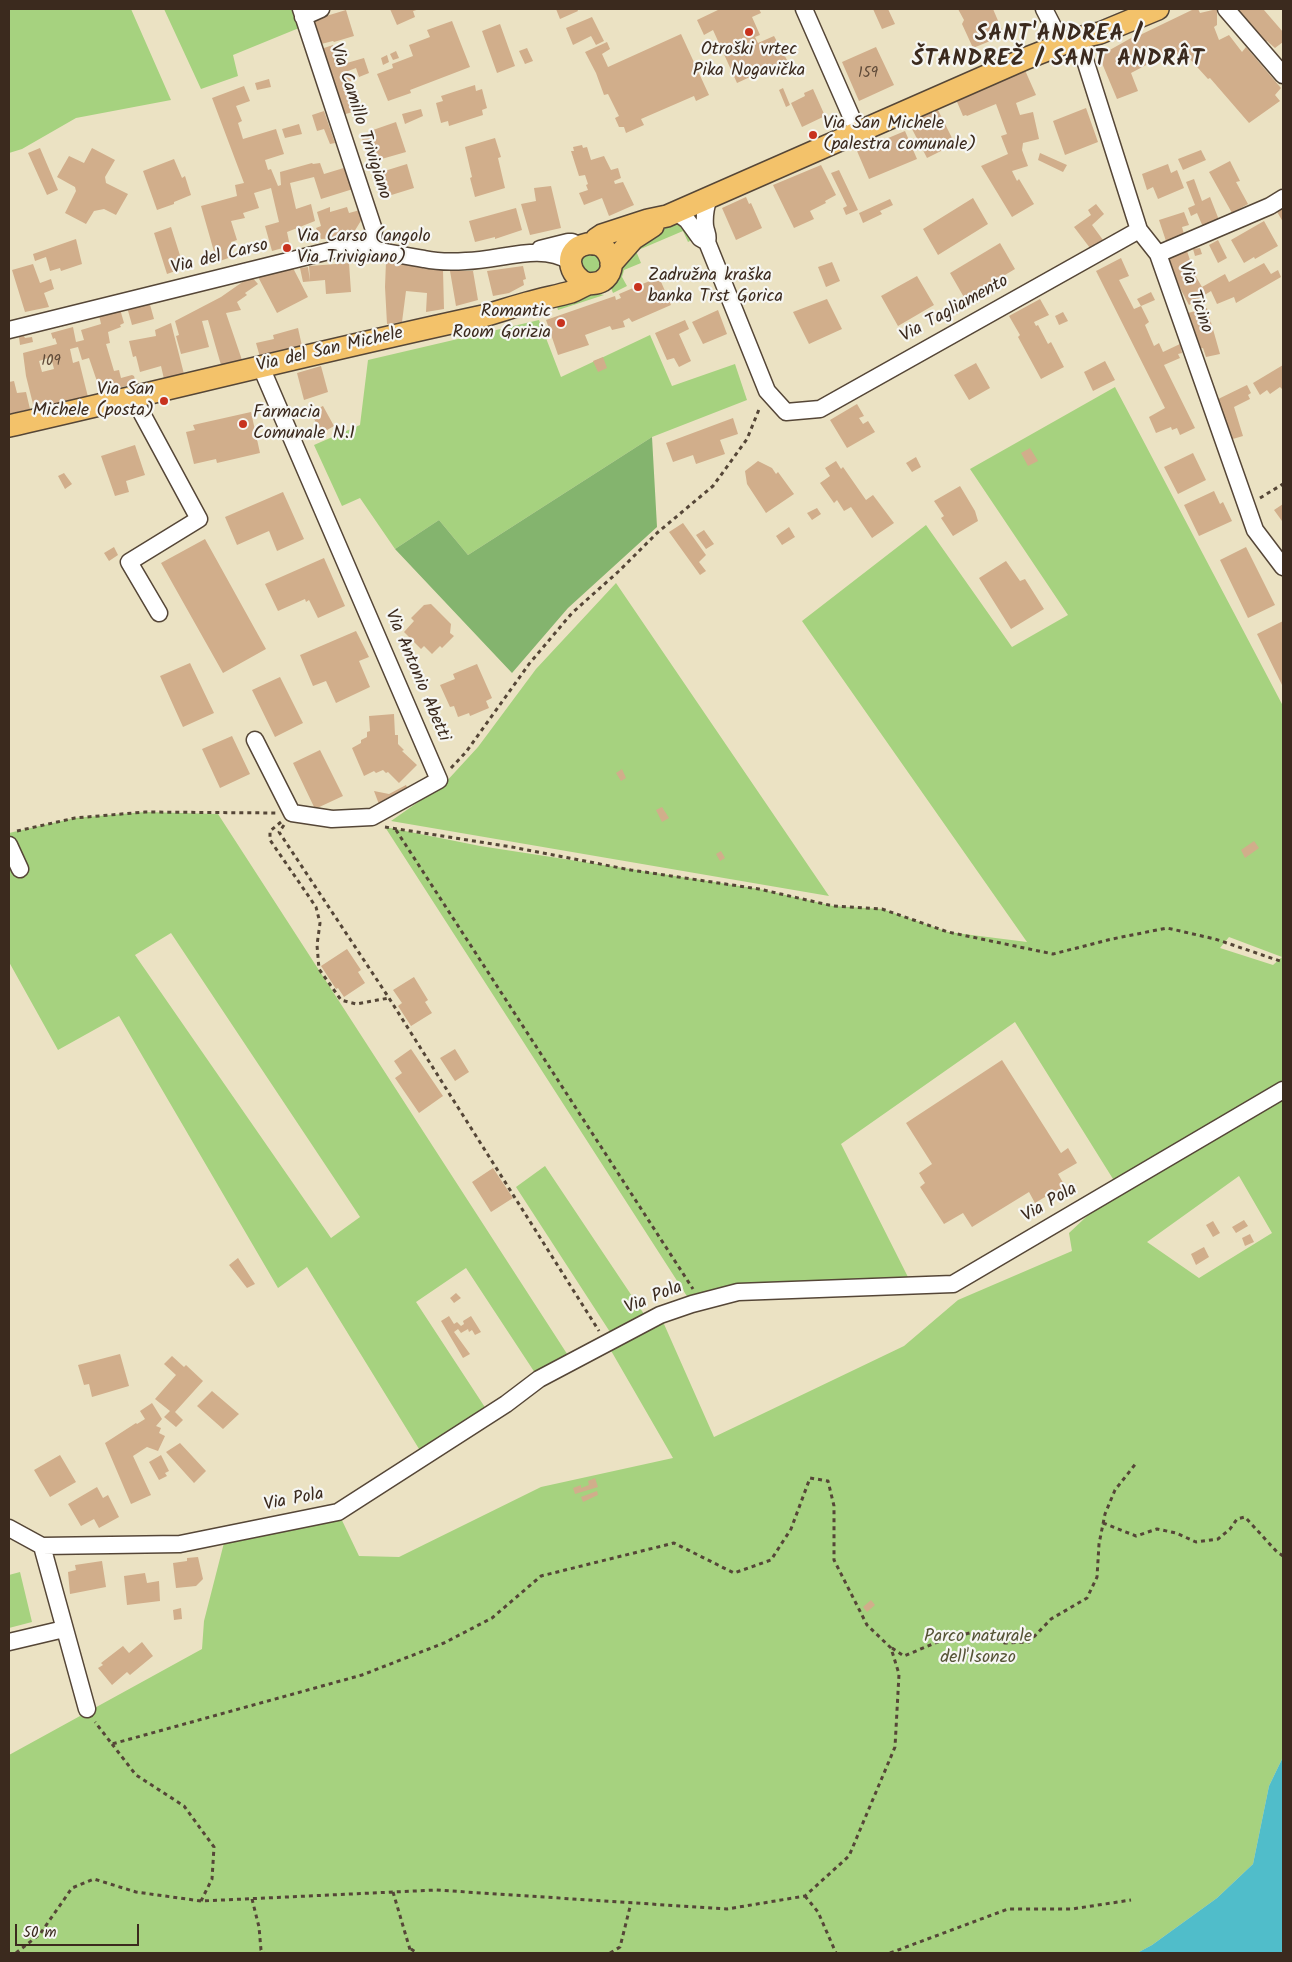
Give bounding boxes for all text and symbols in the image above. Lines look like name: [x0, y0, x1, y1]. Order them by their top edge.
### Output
district label: SANT'ANDREA / ŠTANDREŽ / SANT ANDRÂT: [909, 23, 1207, 74]
marker: Otroški vrtec Pika Nogavička: [743, 26, 755, 38]
place label: Otroški vrtec Pika Nogavička: [693, 40, 805, 82]
street label: Via Camillo Trivigiano: [324, 41, 394, 203]
house number: 159: [858, 65, 878, 83]
place label: Via San Michele (palestra comunale): [823, 114, 976, 156]
marker: Via San Michele (palestra comunale): [807, 129, 819, 141]
place label: Via Carso (angolo Via Trivigiano): [297, 227, 431, 270]
street label: Via del Carso: [169, 236, 271, 280]
marker: Via Carso (angolo Via Trivigiano): [281, 242, 293, 254]
street label: Via Ticino: [1172, 260, 1216, 336]
place label: Zadružna kraška banka Trst Gorica: [648, 266, 783, 308]
street label: Via Tagliamento: [897, 271, 1013, 349]
marker: Zadružna kraška banka Trst Gorica: [632, 281, 644, 293]
place label: Romantic Room Gorizia: [453, 302, 551, 344]
marker: Romantic Room Gorizia: [555, 317, 567, 329]
street label: Via del San Michele: [255, 324, 405, 378]
house number: 109: [41, 353, 61, 371]
place label: Via San Michele (posta): [32, 380, 154, 422]
marker: Via San Michele (posta): [158, 395, 170, 407]
place label: Farmacia Comunale N.1: [253, 403, 355, 446]
marker: Farmacia Comunale N.1: [237, 418, 249, 430]
street label: Via Antonio Abetti: [378, 607, 454, 745]
street label: Via Pola: [1018, 1180, 1082, 1228]
street label: Via Pola: [622, 1278, 686, 1320]
street label: Via Pola: [262, 1485, 326, 1517]
park label: Parco naturale dell'Isonzo: [924, 1627, 1032, 1670]
scale bar: [18, 1914, 141, 1946]
text: 50 m: [23, 1921, 57, 1945]

